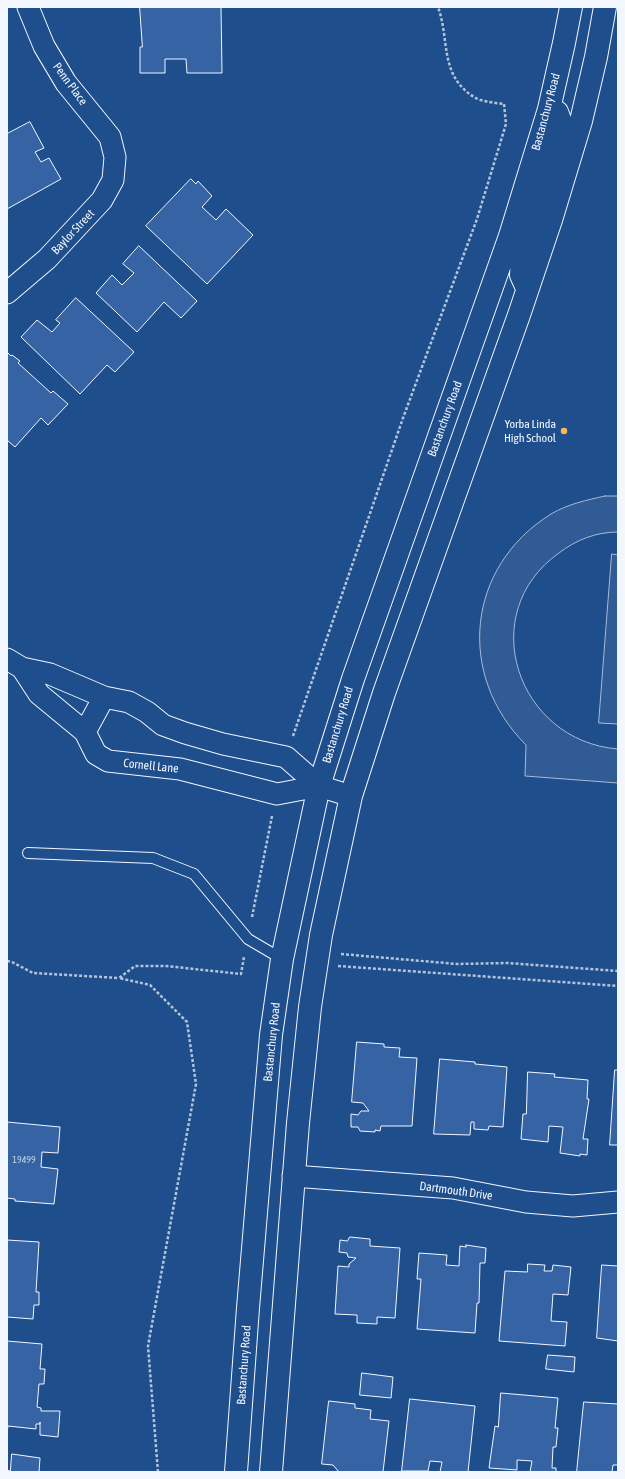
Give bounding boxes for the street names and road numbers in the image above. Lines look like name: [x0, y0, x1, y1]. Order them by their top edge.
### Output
street label: Penn Place: [50, 60, 90, 108]
street label: Bastanchury Road: [529, 72, 563, 152]
street label: Baylor Street: [48, 206, 98, 258]
street label: Bastanchury Road: [425, 379, 465, 459]
street label: Bastanchury Road: [319, 685, 357, 765]
street label: Cornell Lane: [123, 756, 179, 776]
street label: Bastanchury Road: [261, 1002, 283, 1082]
street label: Dartmouth Drive: [419, 1179, 493, 1203]
street label: Bastanchury Road: [234, 1325, 254, 1405]

